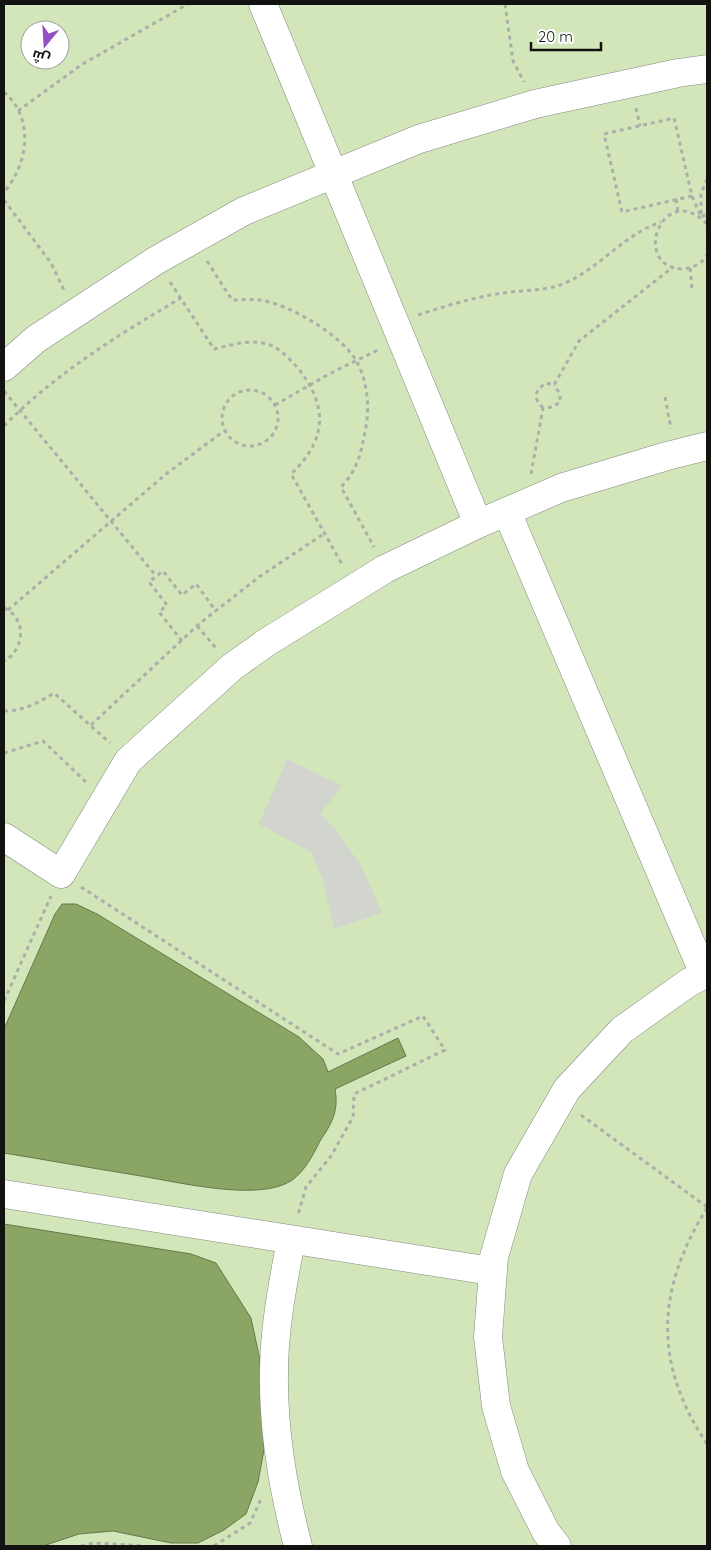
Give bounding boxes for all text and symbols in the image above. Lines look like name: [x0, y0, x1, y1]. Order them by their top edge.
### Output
north arrow: [20, 20, 70, 70]
scale bar: [531, 20, 601, 52]
text: 20 m: [538, 27, 573, 46]
text: ش: [30, 46, 52, 69]

